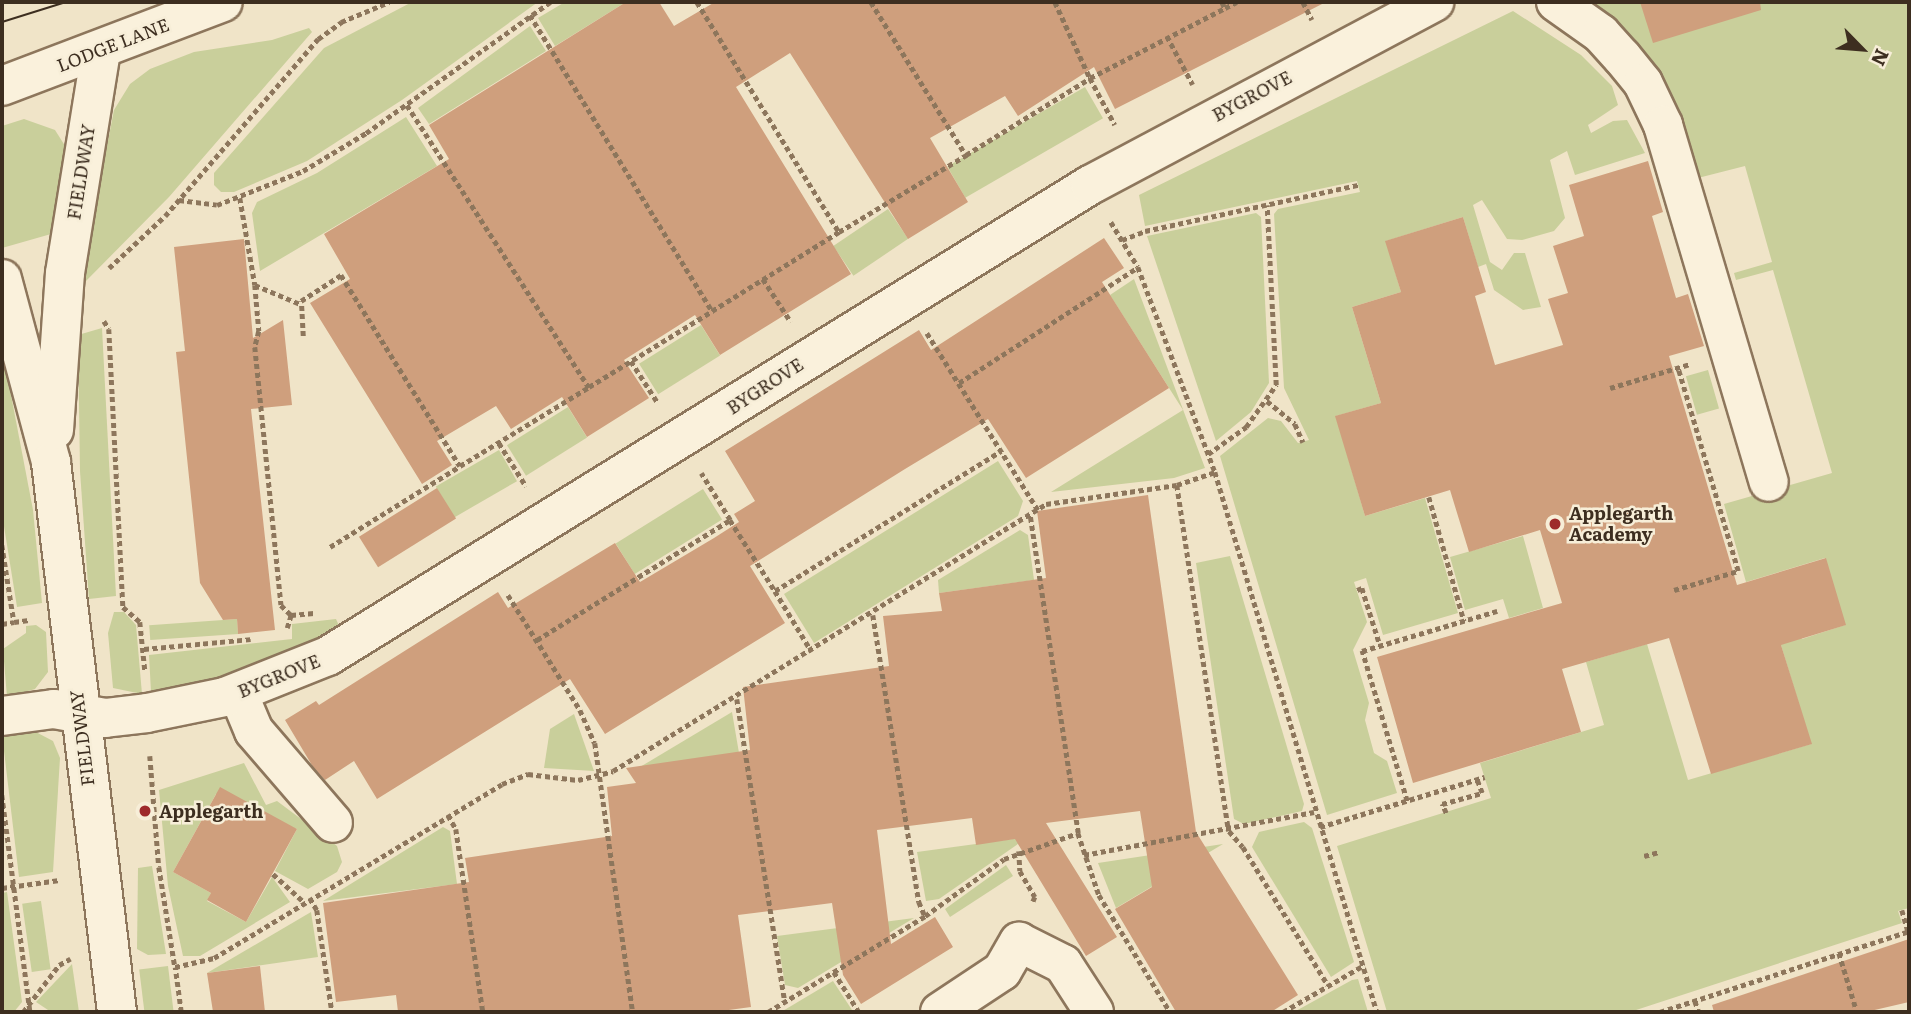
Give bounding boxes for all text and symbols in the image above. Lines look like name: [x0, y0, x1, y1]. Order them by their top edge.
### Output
street label: LODGE LANE: [54, 14, 172, 76]
north arrow: [1827, 14, 1897, 84]
text: N: [1865, 45, 1897, 71]
street label: BYGROVE: [1208, 66, 1296, 126]
street label: FIELDWAY: [63, 123, 99, 221]
street label: BYGROVE: [723, 353, 807, 419]
place label: Applegarth Academy: [1569, 503, 1673, 546]
marker: Applegarth Academy: [1547, 516, 1563, 532]
street label: BYGROVE: [235, 650, 323, 702]
street label: FIELDWAY: [65, 689, 99, 787]
place label: Applegarth: [159, 800, 263, 822]
marker: Applegarth: [137, 803, 153, 819]

